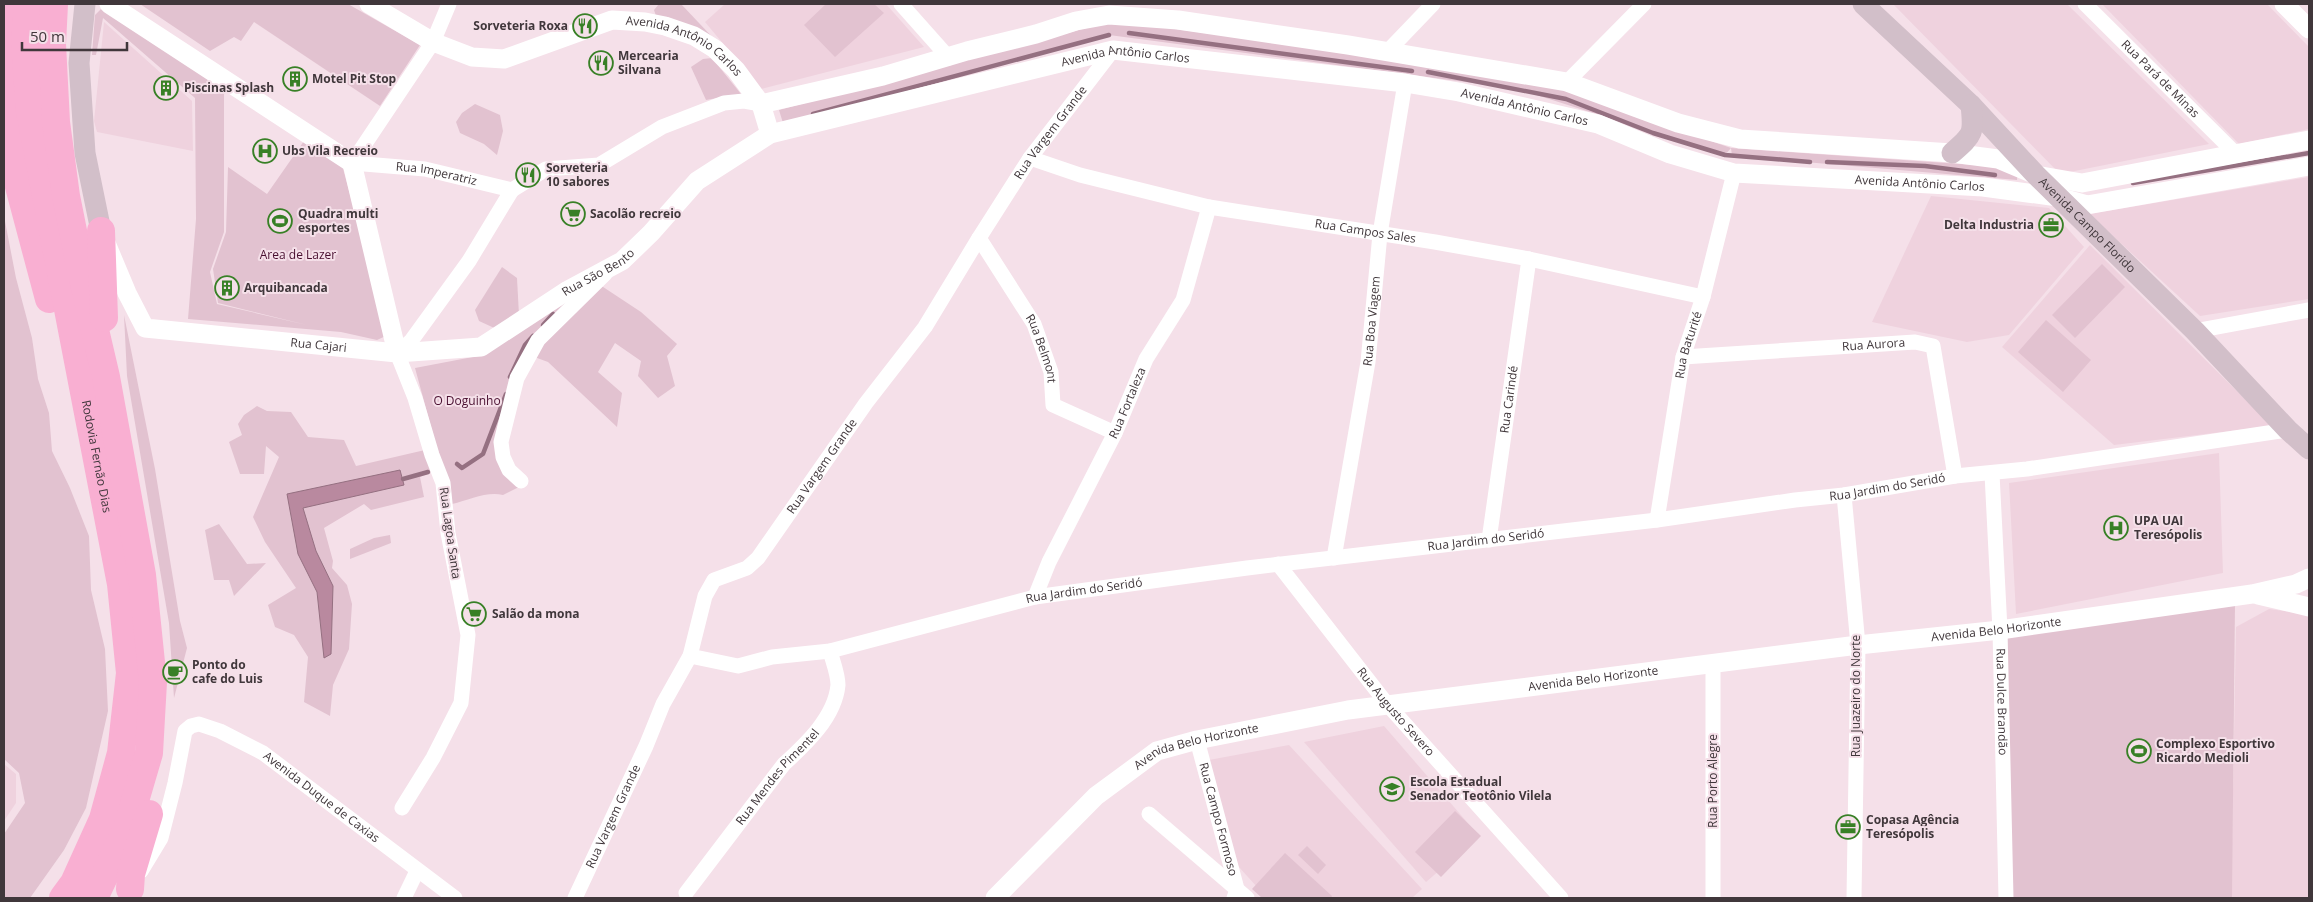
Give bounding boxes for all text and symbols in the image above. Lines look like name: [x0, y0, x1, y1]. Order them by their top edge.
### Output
street label: Avenida Antônio Carlos: [625, 12, 747, 79]
restaurant icon: Sorveteria Roxa: [572, 13, 598, 39]
place label: Sorveteria Roxa: [473, 17, 568, 34]
scale bar: [22, 20, 128, 52]
text: 50 m: [30, 26, 65, 46]
street label: Rua Pará de Minas: [2118, 36, 2204, 121]
street label: Avenida Antônio Carlos: [1059, 41, 1191, 70]
place label: Mercearia Silvana: [618, 47, 679, 78]
restaurant icon: Mercearia Silvana: [588, 50, 614, 76]
building icon: Motel Pit Stop: [282, 66, 308, 92]
place label: Motel Pit Stop: [312, 70, 397, 87]
building icon: Piscinas Splash: [153, 75, 179, 101]
place label: Piscinas Splash: [184, 79, 274, 96]
street label: Rua Vargem Grande: [1010, 82, 1091, 182]
street label: Avenida Antônio Carlos: [1459, 84, 1590, 130]
hospital icon: Ubs Vila Recreio: [252, 138, 278, 164]
place label: Ubs Vila Recreio: [282, 142, 378, 159]
street label: Rua Imperatriz: [395, 158, 479, 189]
place label: Sorveteria 10 sabores: [546, 159, 610, 190]
restaurant icon: Sorveteria 10 sabores: [515, 162, 541, 188]
street label: Avenida Antônio Carlos: [1854, 171, 1985, 195]
street label: Avenida Campo Florido: [2035, 173, 2140, 276]
supermarket icon: Sacolão recreio: [560, 201, 586, 227]
place label: Quadra multi esportes: [298, 205, 378, 236]
place label: Sacolão recreio: [590, 205, 681, 222]
sports icon: Quadra multi esportes: [267, 208, 293, 234]
office icon: Delta Industria: [2038, 212, 2064, 238]
street label: Rua Campos Sales: [1314, 215, 1418, 247]
place label: Delta Industria: [1944, 216, 2034, 233]
street label: Rua São Bento: [558, 245, 638, 300]
park label: Area de Lazer: [260, 246, 336, 263]
building icon: Arquibancada: [214, 275, 240, 301]
street label: Rua Boa Viagem: [1358, 275, 1384, 368]
place label: Arquibancada: [244, 279, 328, 296]
street label: Rua Baturité: [1671, 309, 1706, 380]
street label: Rua Belmont: [1022, 311, 1061, 383]
street label: Rua Cajari: [290, 333, 348, 356]
street label: Rua Aurora: [1841, 334, 1906, 355]
street label: Rua Carindé: [1495, 364, 1522, 434]
street label: Rua Fortaleza: [1104, 365, 1150, 442]
park label: O Doguinho: [433, 392, 501, 409]
street label: Rodovia Fernão Dias: [78, 398, 116, 514]
street label: Rua Vargem Grande: [782, 415, 861, 517]
street label: Rua Jardim do Seridó: [1828, 469, 1947, 504]
street label: Rua Lagoa Santa: [436, 486, 465, 580]
place label: UPA UAI Teresópolis: [2134, 512, 2202, 543]
hospital icon: UPA UAI Teresópolis: [2103, 515, 2129, 541]
street label: Rua Jardim do Seridó: [1426, 524, 1545, 555]
street label: Rua Jardim do Seridó: [1024, 573, 1143, 607]
supermarket icon: Salão da mona: [461, 601, 487, 627]
place label: Salão da mona: [492, 605, 580, 622]
street label: Avenida Belo Horizonte: [1930, 612, 2063, 645]
street label: Rua Juazeiro do Norte: [1847, 635, 1864, 757]
street label: Rua Dulce Brandão: [1992, 648, 2012, 756]
place label: Ponto do cafe do Luis: [192, 656, 263, 687]
cafe icon: Ponto do cafe do Luis: [162, 659, 188, 685]
street label: Avenida Belo Horizonte: [1527, 662, 1659, 695]
street label: Rua Augusto Severo: [1353, 663, 1439, 760]
street label: Avenida Belo Horizonte: [1130, 719, 1260, 773]
street label: Rua Mendes Pimentel: [731, 725, 823, 829]
street label: Rua Porto Alegre: [1704, 734, 1721, 828]
place label: Complexo Esportivo Ricardo Medioli: [2156, 735, 2275, 766]
sports icon: Complexo Esportivo Ricardo Medioli: [2126, 738, 2152, 764]
street label: Avenida Duque de Caxias: [260, 747, 384, 846]
street label: Rua Campo Formoso: [1195, 760, 1242, 878]
street label: Rua Vargem Grande: [581, 761, 644, 871]
place label: Escola Estadual Senador Teotônio Vilela: [1410, 773, 1552, 804]
school or university icon: Escola Estadual Senador Teotônio Vilela: [1379, 776, 1405, 802]
place label: Copasa Agência Teresópolis: [1866, 811, 1959, 842]
office icon: Copasa Agência Teresópolis: [1835, 814, 1861, 840]

